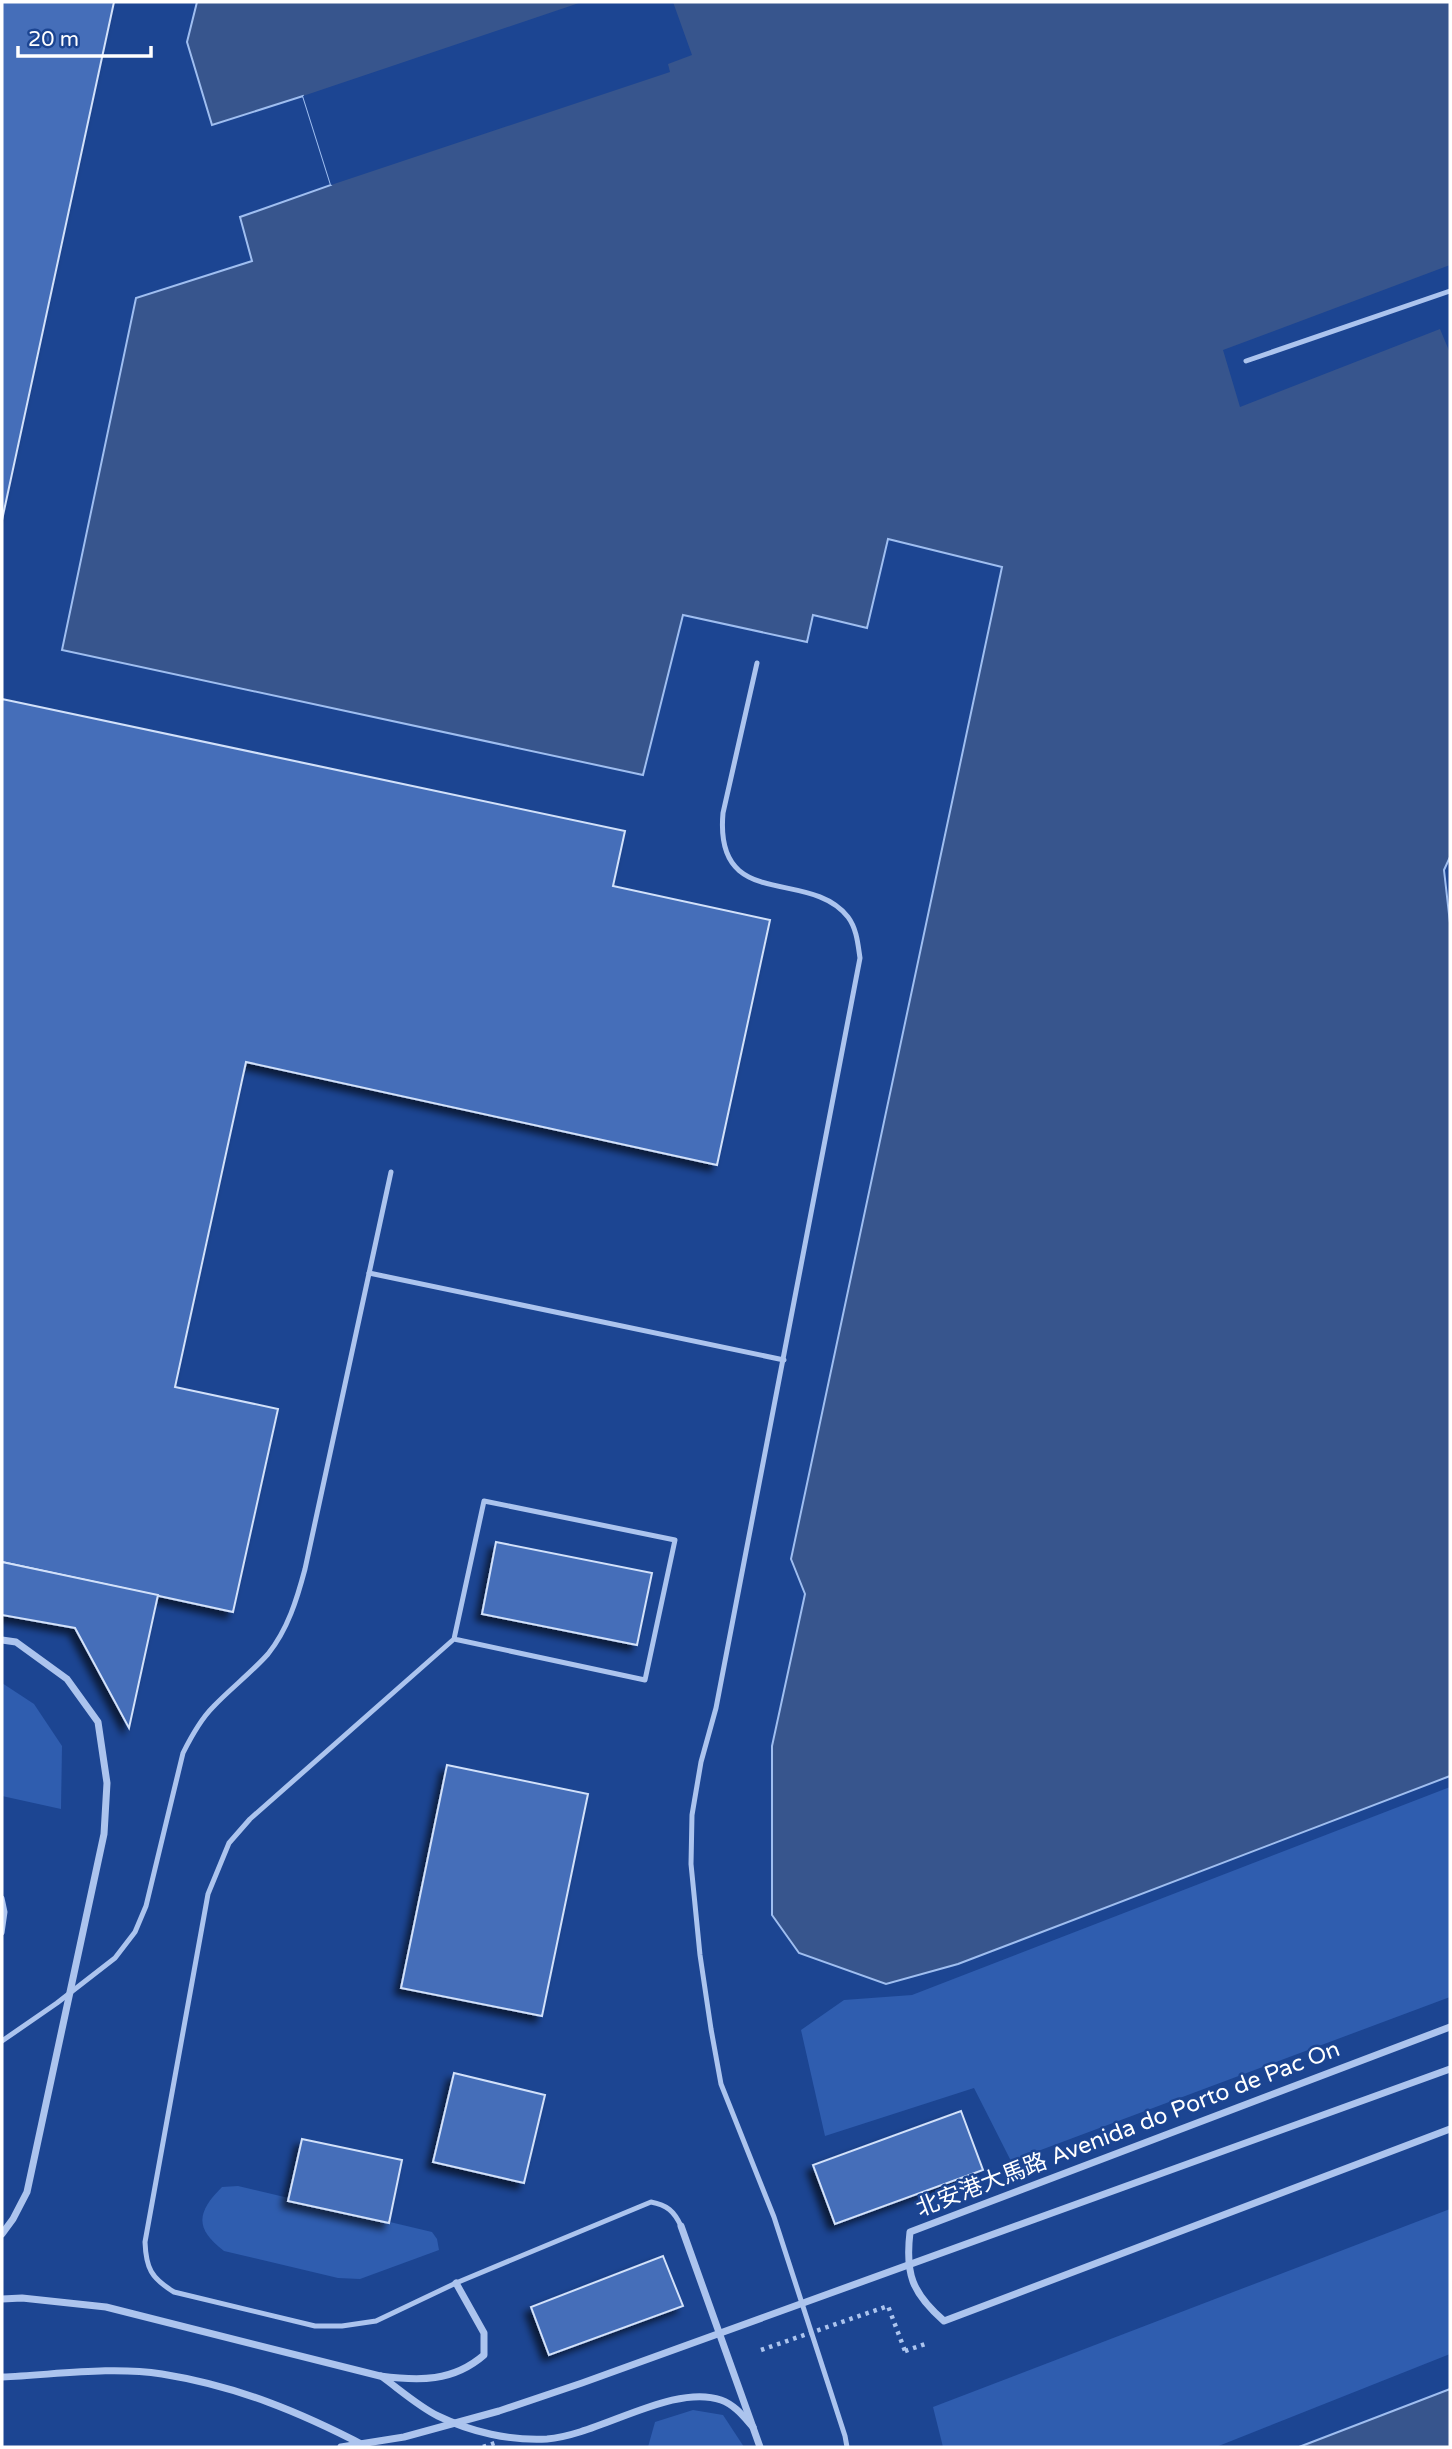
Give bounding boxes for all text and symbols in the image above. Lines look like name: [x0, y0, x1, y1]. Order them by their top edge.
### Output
scale bar: [18, 14, 150, 58]
text: 20 m: [28, 27, 79, 52]
street label: 北安港大馬路 Avenida do Porto de Pac On: [912, 2035, 1344, 2223]

